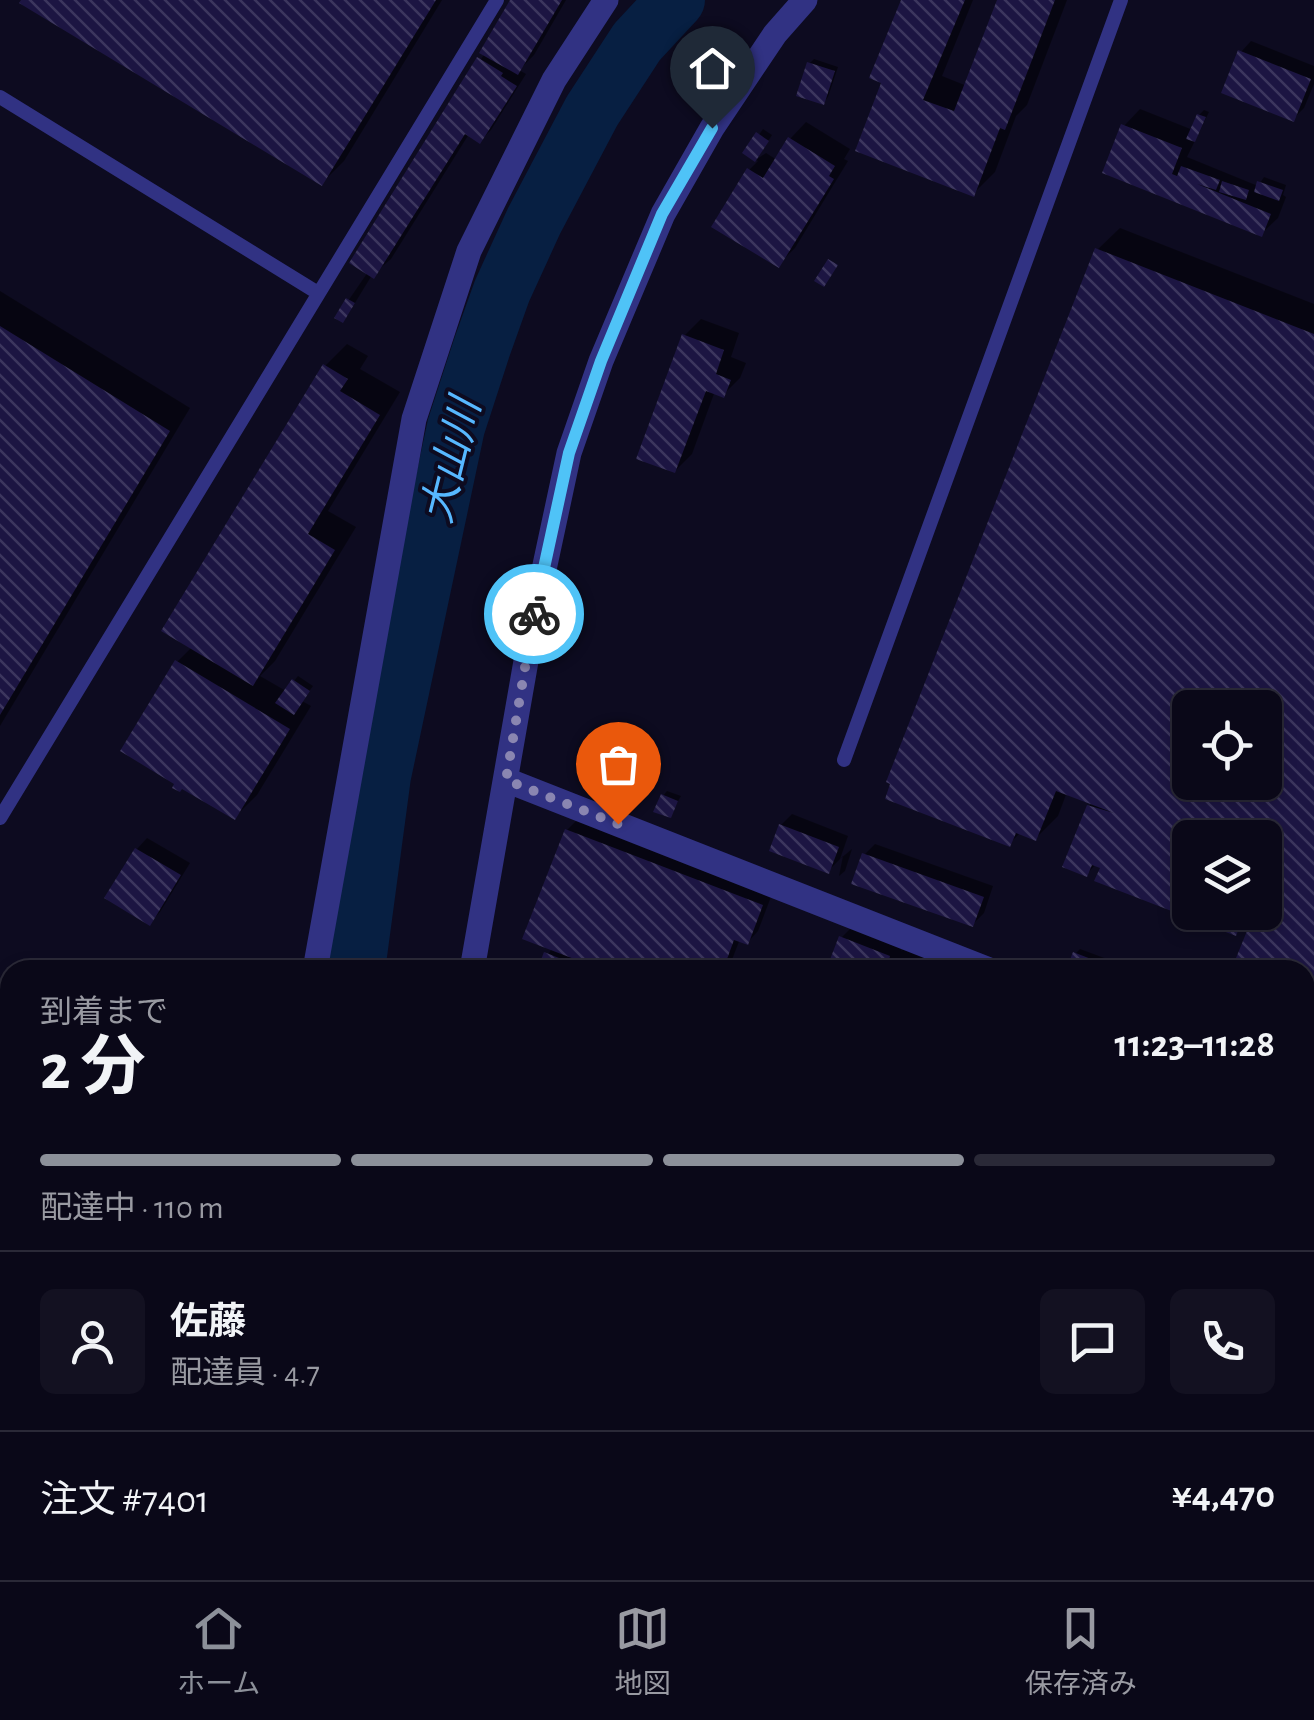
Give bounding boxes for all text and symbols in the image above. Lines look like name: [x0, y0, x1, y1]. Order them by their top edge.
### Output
pin: [670, 26, 755, 129]
icon: home: [685, 41, 740, 96]
water label: 大山川: [414, 390, 489, 527]
courier: [484, 564, 584, 664]
icon: bike: [507, 587, 562, 642]
map controls: [1172, 690, 1282, 930]
button: locate: [1172, 690, 1282, 800]
pin: [576, 722, 661, 825]
icon: bag: [591, 737, 646, 792]
button: layers: [1172, 820, 1282, 930]
text: 到着まで: [40, 996, 168, 1028]
text: 11:23–11:28: [1114, 1026, 1275, 1064]
text: 2 分: [40, 1036, 145, 1101]
text: 配達中 · 110 m: [40, 1192, 224, 1224]
button: person: [40, 1289, 145, 1394]
button: chat: [1040, 1289, 1145, 1394]
button: phone: [1170, 1289, 1275, 1394]
text: 佐藤: [170, 1304, 246, 1342]
text: 配達員 · 4.7: [170, 1357, 320, 1389]
text: ¥4,470: [1172, 1477, 1275, 1515]
text: 注文 #7401: [40, 1482, 209, 1520]
tab: ホーム: [177, 1601, 260, 1702]
tab: 地図: [615, 1601, 671, 1702]
tab: 保存済み: [1025, 1601, 1137, 1702]

